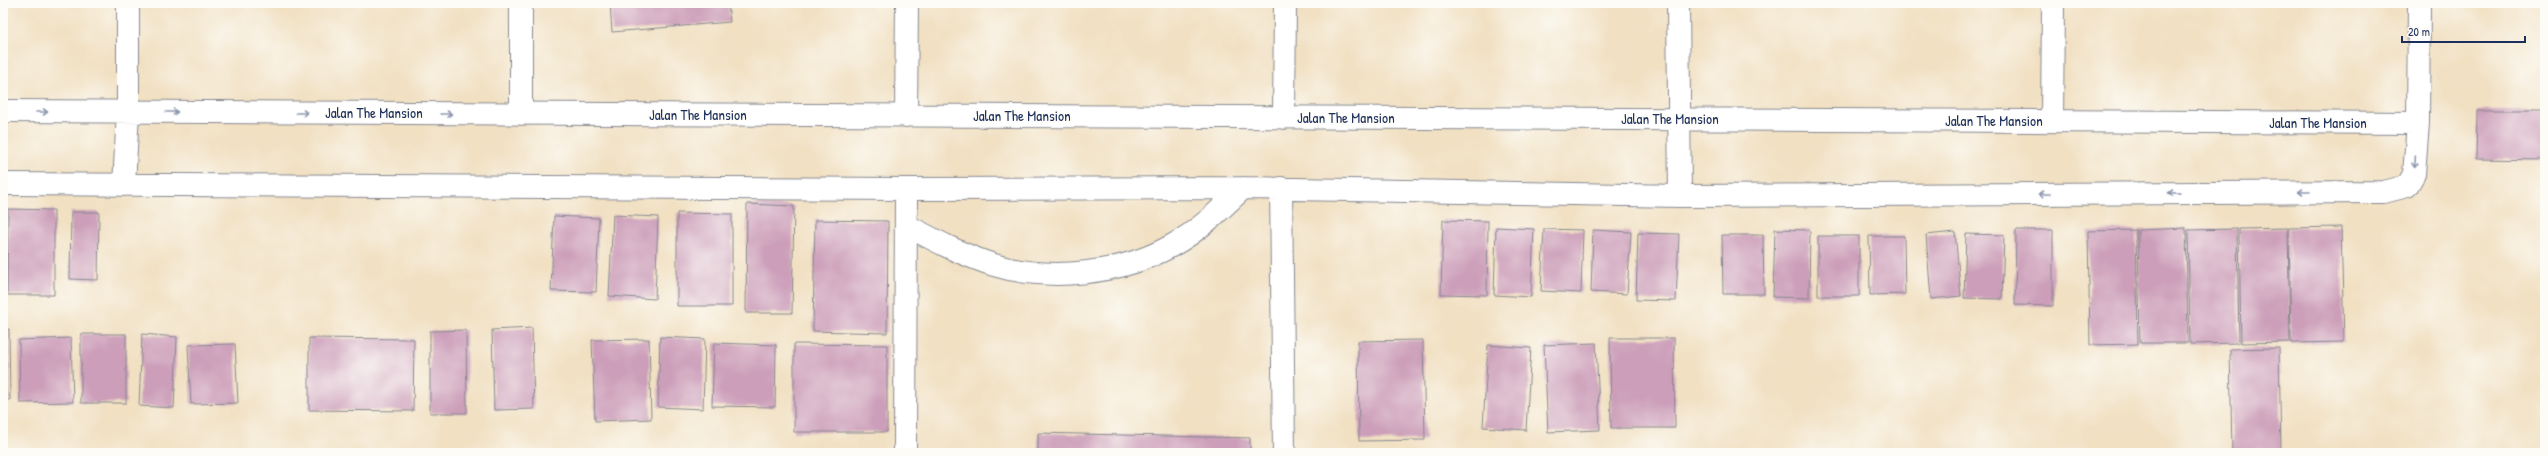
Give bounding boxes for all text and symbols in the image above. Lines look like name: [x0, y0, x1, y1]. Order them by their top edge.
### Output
scale bar: [2402, 18, 2525, 44]
text: 20 m: [2408, 23, 2430, 40]
street label: Jalan The Mansion: [325, 102, 423, 123]
street label: Jalan The Mansion: [649, 104, 747, 125]
street label: Jalan The Mansion: [973, 105, 1071, 126]
street label: Jalan The Mansion: [1297, 107, 1395, 128]
one-way arrow: [35, 108, 48, 116]
one-way arrow: [165, 108, 178, 116]
street label: Jalan The Mansion: [1621, 108, 1719, 129]
one-way arrow: [295, 109, 308, 117]
one-way arrow: [439, 110, 452, 118]
street label: Jalan The Mansion: [1945, 110, 2043, 131]
street label: Jalan The Mansion: [2269, 112, 2367, 133]
one-way arrow: [2411, 155, 2418, 168]
one-way arrow: [2298, 188, 2311, 196]
one-way arrow: [2168, 189, 2181, 197]
one-way arrow: [2038, 190, 2051, 198]

